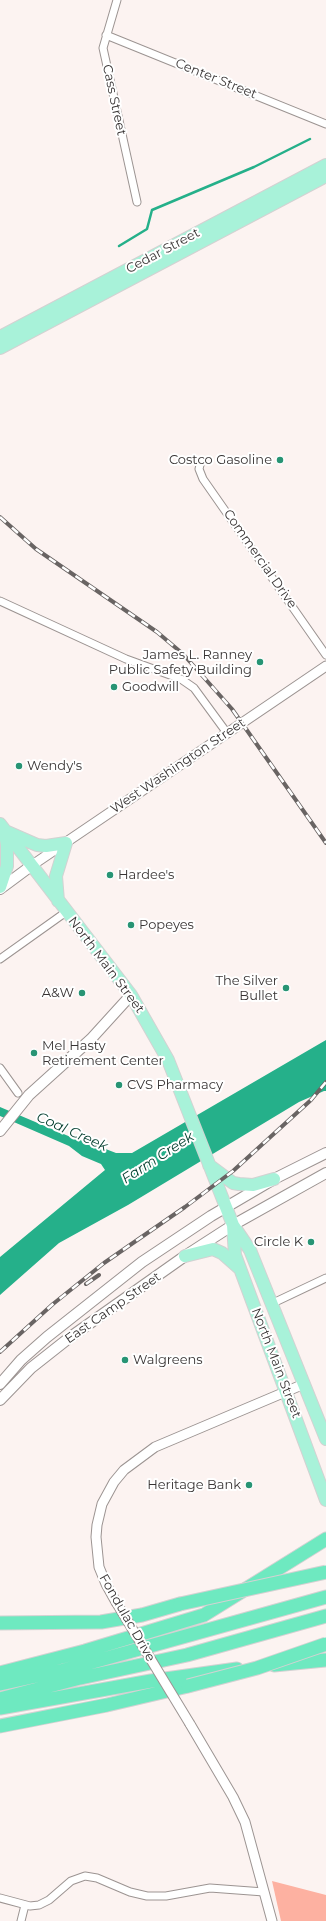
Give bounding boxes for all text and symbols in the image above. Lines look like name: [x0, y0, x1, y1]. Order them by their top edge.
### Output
street label: Center Street: [173, 56, 259, 102]
street label: Cass Street: [99, 63, 129, 137]
street label: Cedar Street: [123, 225, 203, 277]
place label: Costco Gasoline: [169, 452, 272, 468]
marker: Costco Gasoline: [275, 455, 285, 465]
street label: Commercial Drive: [220, 507, 300, 611]
place label: James L. Ranney Public Safety Building: [109, 647, 252, 678]
marker: James L. Ranney Public Safety Building: [255, 657, 265, 667]
place label: Goodwill: [122, 679, 179, 695]
marker: Goodwill: [109, 682, 119, 692]
street label: West Washington Street: [108, 715, 248, 817]
place label: Wendy's: [27, 758, 82, 774]
marker: Wendy's: [14, 761, 24, 771]
place label: Hardee's: [118, 867, 174, 883]
marker: Hardee's: [105, 870, 115, 880]
street label: North Main Street: [65, 914, 147, 1016]
place label: Popeyes: [139, 917, 194, 933]
marker: Popeyes: [126, 920, 136, 930]
place label: The Silver Bullet: [216, 973, 278, 1004]
marker: The Silver Bullet: [281, 983, 291, 993]
place label: A&W: [42, 985, 74, 1001]
marker: A&W: [77, 988, 87, 998]
place label: Mel Hasty Retirement Center: [42, 1038, 164, 1069]
marker: Mel Hasty Retirement Center: [29, 1048, 39, 1058]
place label: CVS Pharmacy: [127, 1077, 223, 1093]
marker: CVS Pharmacy: [114, 1080, 124, 1090]
water label: Coal Creek: [34, 1109, 110, 1155]
water label: Farm Creek: [119, 1128, 197, 1188]
place label: Circle K: [254, 1234, 303, 1250]
marker: Circle K: [306, 1237, 316, 1247]
street label: East Camp Street: [62, 1269, 164, 1347]
street label: North Main Street: [248, 1306, 304, 1420]
place label: Walgreens: [133, 1352, 203, 1368]
marker: Walgreens: [120, 1355, 130, 1365]
place label: Heritage Bank: [147, 1477, 241, 1493]
marker: Heritage Bank: [244, 1480, 254, 1490]
street label: Fondulac Drive: [96, 1571, 158, 1665]

